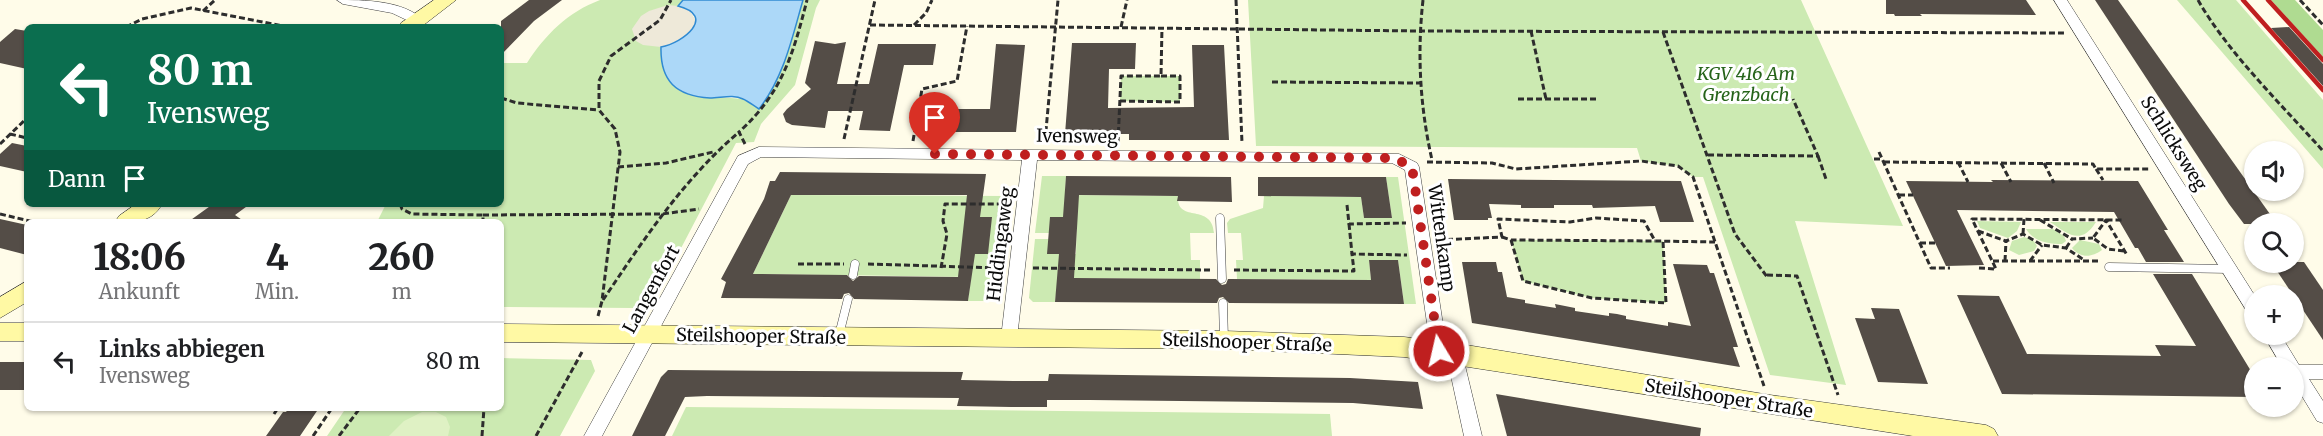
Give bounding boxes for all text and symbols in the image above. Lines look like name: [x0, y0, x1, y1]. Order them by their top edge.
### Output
text: 80 m: [147, 44, 253, 96]
icon: left: [48, 48, 126, 126]
park label: KGV 416 Am Grenzbach: [1696, 62, 1795, 106]
street label: Schlicksweg: [2136, 91, 2212, 195]
pin: [909, 92, 960, 154]
text: Ivensweg: [147, 96, 270, 130]
icon: arrive: [918, 101, 951, 134]
street label: Ivensweg: [1036, 124, 1118, 148]
map controls: [2244, 141, 2304, 417]
button: sound: [2244, 141, 2304, 201]
icon: arrive: [118, 162, 151, 195]
text: Dann: [48, 165, 106, 193]
street label: Wittenkamp: [1423, 182, 1461, 293]
street label: Hiddingaweg: [982, 185, 1018, 303]
button: search: [2244, 213, 2304, 273]
text: 18:06: [93, 235, 186, 280]
text: 4: [265, 235, 289, 280]
text: 260: [368, 235, 435, 280]
street label: Langenfort: [617, 241, 685, 337]
text: Ankunft: [99, 279, 180, 304]
text: Min.: [255, 279, 299, 304]
text: m: [392, 279, 412, 304]
button: +: [2244, 285, 2304, 345]
position arrow: [1407, 319, 1471, 383]
street label: Steilshooper Straße: [676, 323, 846, 349]
street label: Steilshooper Straße: [1162, 328, 1332, 356]
text: Links abbiegen: [99, 335, 265, 363]
icon: left: [48, 345, 81, 378]
text: 80 m: [426, 347, 480, 375]
button: −: [2244, 357, 2304, 417]
text: Ivensweg: [99, 363, 190, 388]
street label: Steilshooper Straße: [1643, 373, 1815, 423]

